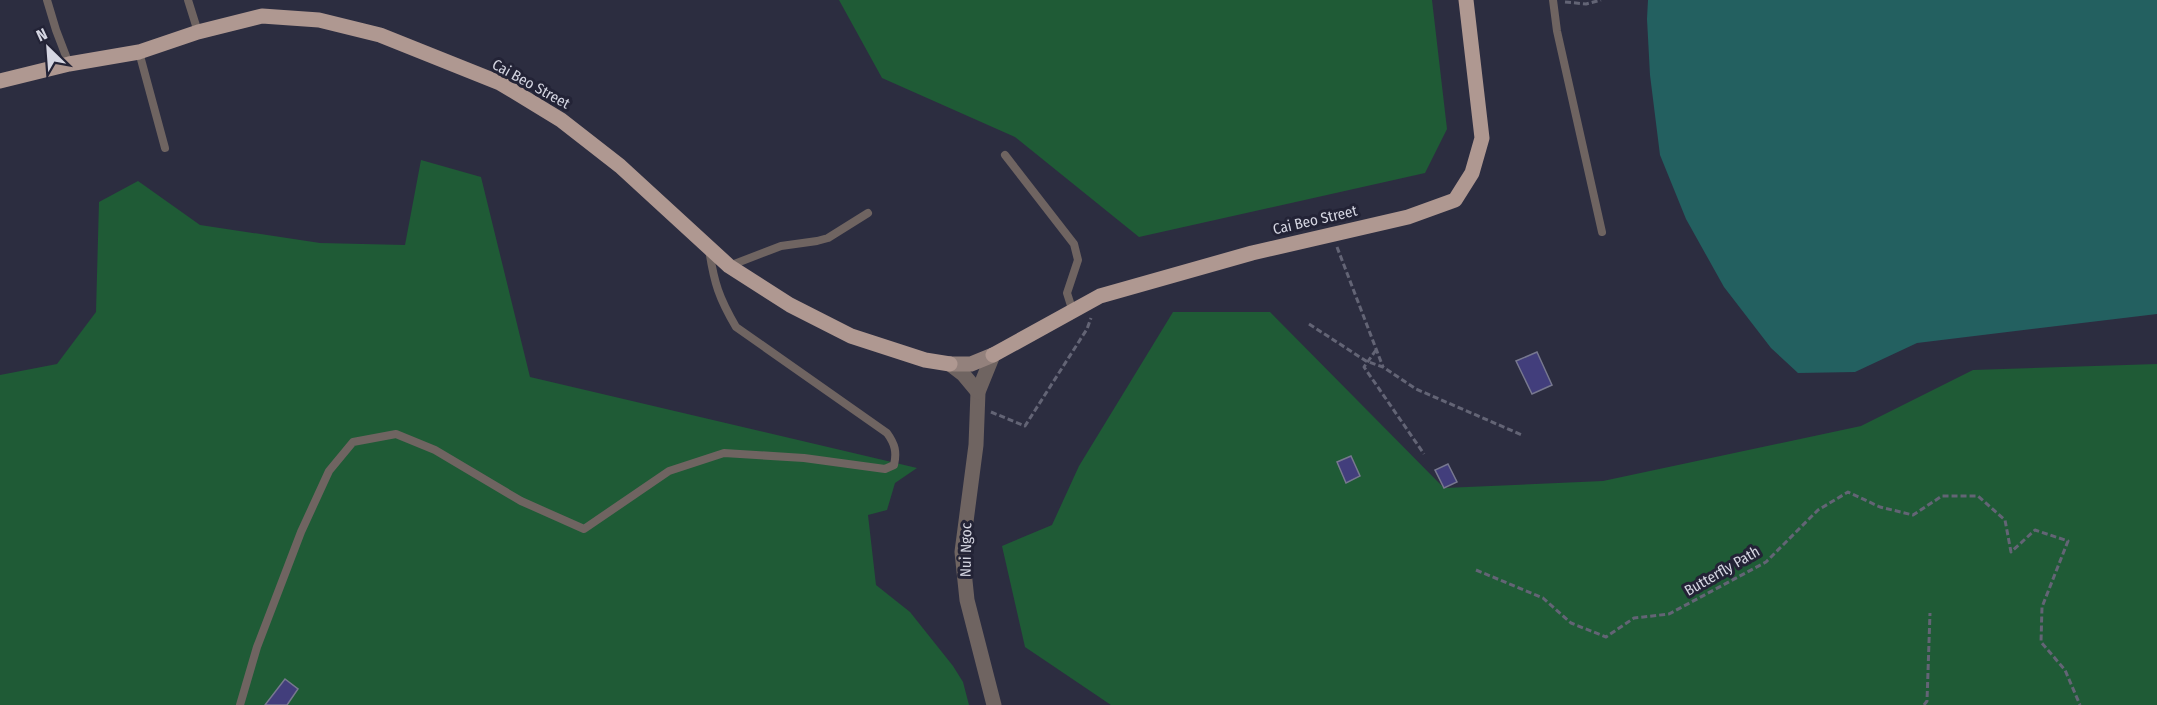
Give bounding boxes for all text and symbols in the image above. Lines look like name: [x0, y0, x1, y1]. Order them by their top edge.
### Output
north arrow: [18, 18, 78, 78]
text: N: [34, 24, 50, 45]
street label: Cai Beo Street: [489, 55, 573, 113]
street label: Cai Beo Street: [1271, 202, 1359, 238]
street label: Nui Ngoc: [957, 522, 975, 577]
street label: Butterfly Path: [1681, 542, 1763, 600]

